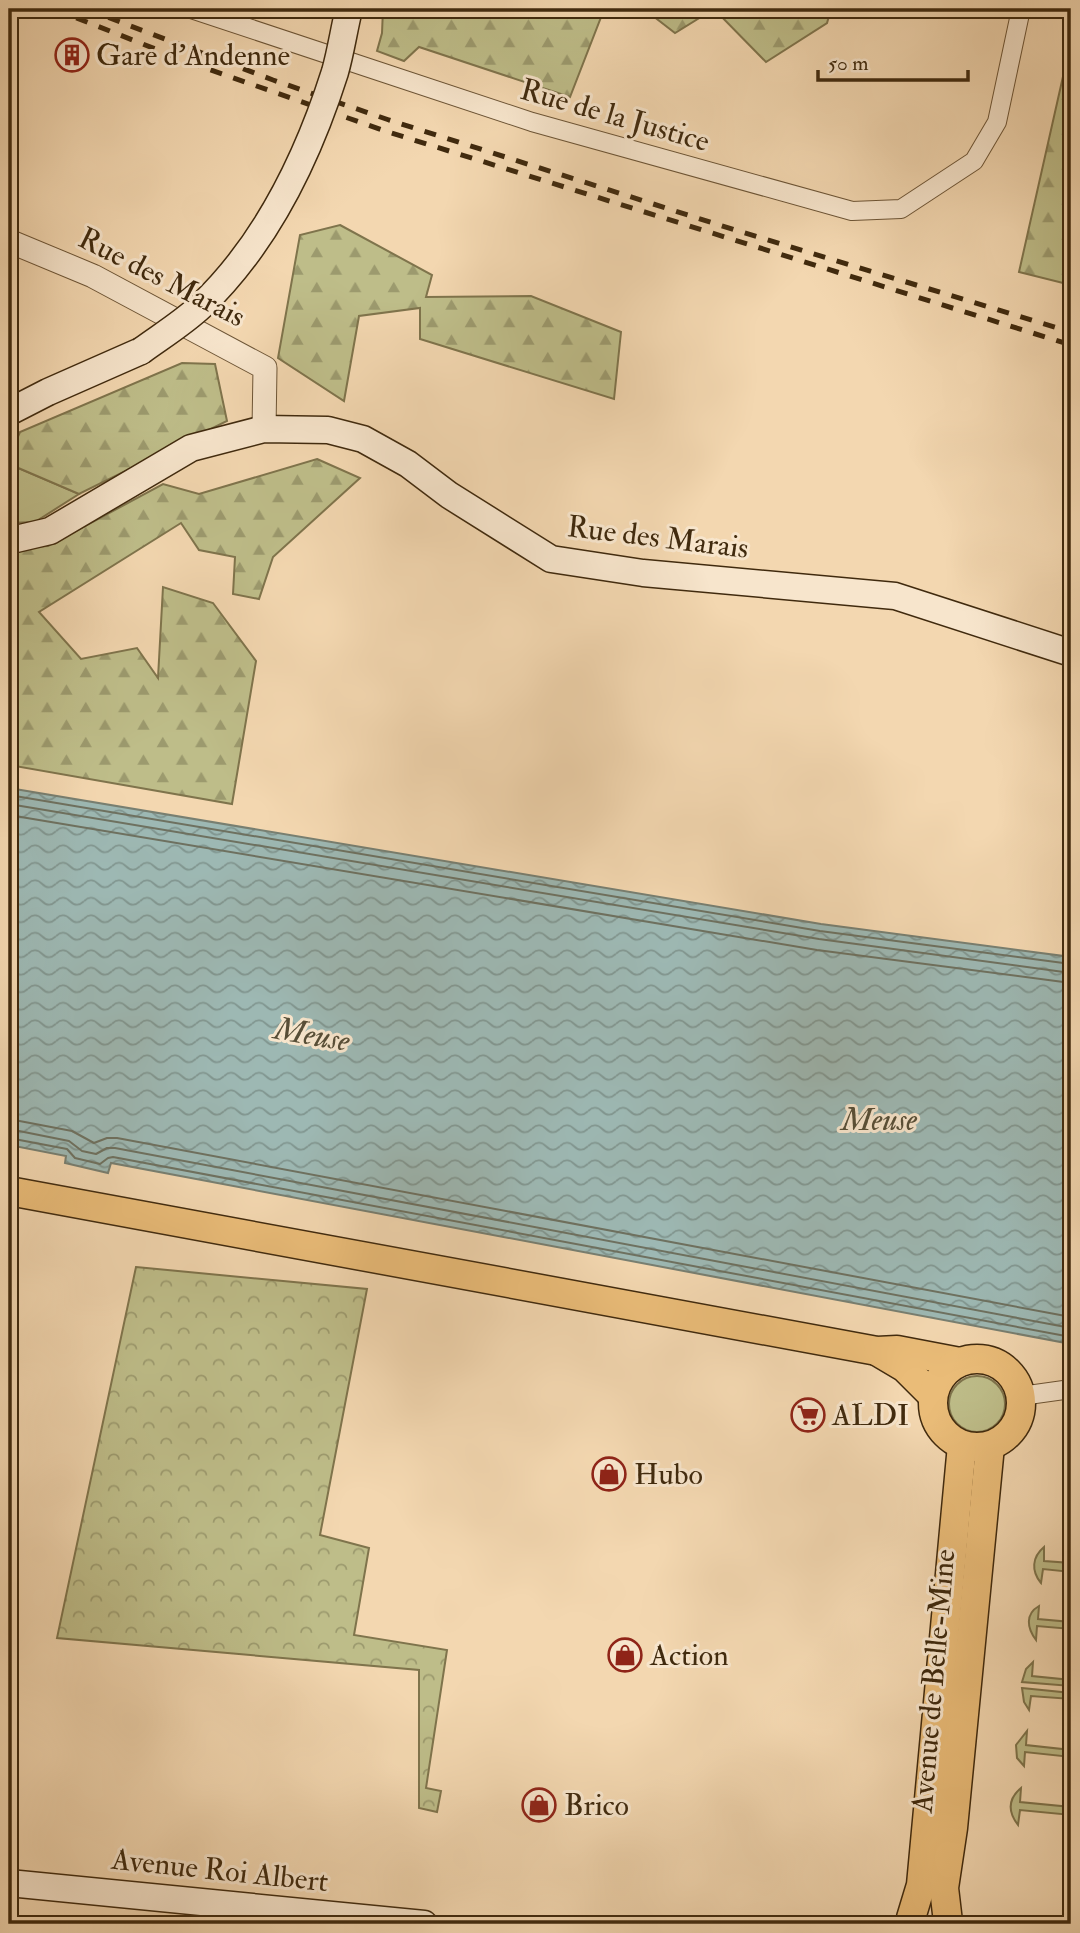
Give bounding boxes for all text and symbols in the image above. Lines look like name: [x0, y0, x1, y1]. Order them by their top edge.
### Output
building icon: Gare d'Andenne: [53, 36, 91, 74]
place label: Gare d'Andenne: [96, 37, 290, 74]
scale bar: [818, 38, 968, 82]
text: 50 m: [828, 50, 869, 77]
street label: Rue de la Justice: [516, 71, 714, 160]
street label: Rue des Marais: [72, 220, 251, 335]
street label: Rue des Marais: [565, 508, 751, 567]
water label: Meuse: [269, 1008, 353, 1061]
water label: Meuse: [839, 1100, 917, 1140]
supermarket icon: ALDI: [789, 1396, 827, 1434]
place label: ALDI: [831, 1397, 909, 1434]
shop icon: Hubo: [590, 1455, 628, 1493]
place label: Hubo: [634, 1456, 703, 1493]
street label: Avenue de Belle-Mine: [903, 1548, 963, 1815]
shop icon: Action: [606, 1636, 644, 1674]
place label: Action: [649, 1637, 729, 1674]
shop icon: Brico: [520, 1786, 558, 1824]
place label: Brico: [564, 1787, 629, 1824]
street label: Avenue Roi Albert: [109, 1841, 330, 1900]

